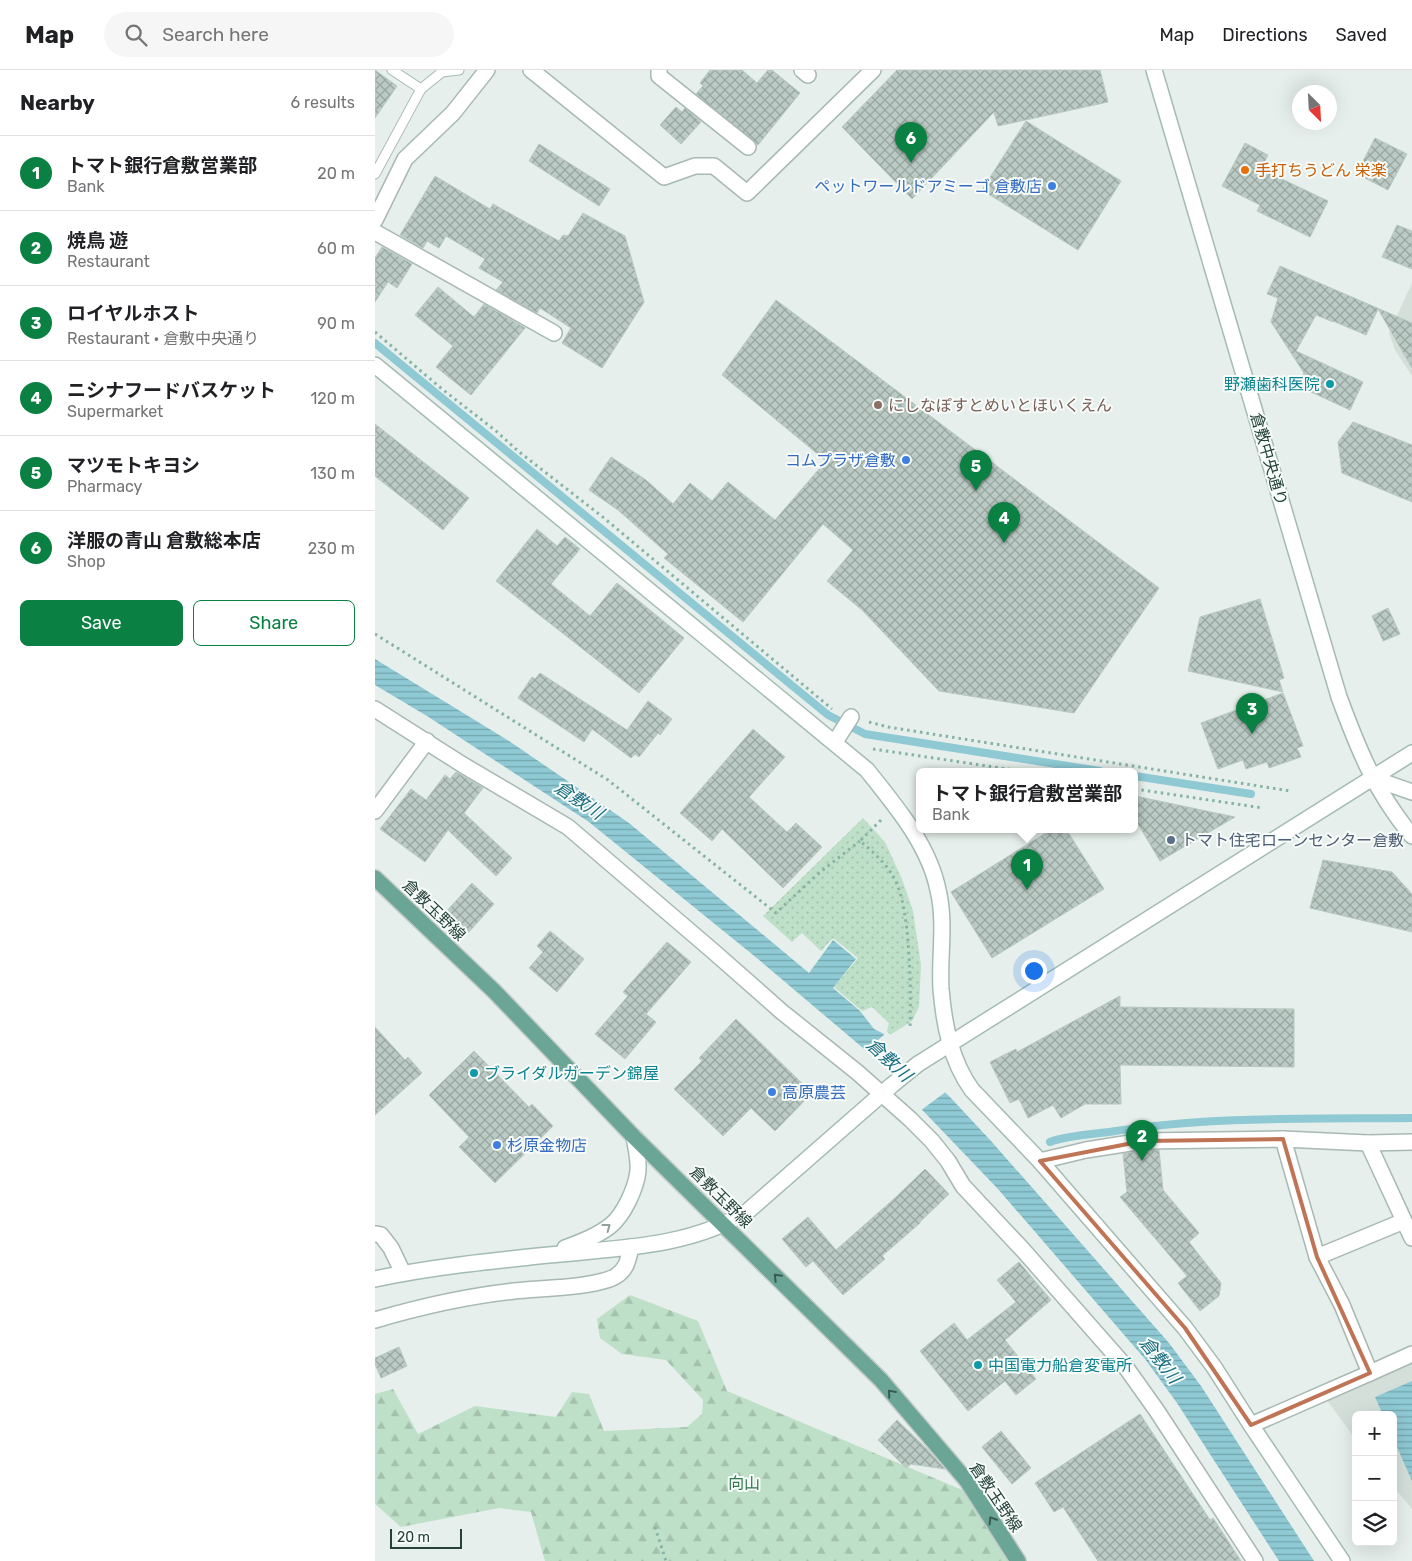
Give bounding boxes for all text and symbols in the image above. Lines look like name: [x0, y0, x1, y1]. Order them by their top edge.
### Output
search box: [104, 12, 454, 57]
text: Map: [25, 21, 74, 49]
icon: search: [122, 21, 150, 49]
text: Search here: [162, 23, 269, 46]
text: Map: [1159, 24, 1194, 46]
text: Directions: [1222, 24, 1308, 46]
text: Saved: [1336, 24, 1387, 46]
north arrow: [1292, 85, 1337, 130]
text: Nearby: [20, 90, 95, 115]
text: 6 results: [290, 93, 355, 112]
pin: 6: [895, 122, 927, 163]
text: トマト銀行倉敷営業部: [67, 154, 257, 177]
place label: 手打ちうどん 栄楽: [1255, 161, 1387, 180]
text: 1: [32, 164, 40, 183]
text: 20 m: [317, 164, 355, 183]
marker: 手打ちうどん 栄楽: [1239, 164, 1251, 176]
text: Bank: [67, 177, 104, 196]
place label: ペットワールドアミーゴ 倉敷店: [814, 177, 1042, 196]
marker: ペットワールドアミーゴ 倉敷店: [1046, 180, 1058, 192]
text: 焼鳥 遊: [67, 229, 128, 252]
text: 2: [31, 239, 41, 258]
text: 60 m: [317, 239, 355, 258]
text: Restaurant: [67, 252, 150, 271]
text: ロイヤルホスト: [67, 302, 199, 325]
text: 3: [31, 314, 41, 333]
text: 90 m: [317, 314, 355, 333]
text: Restaurant · 倉敷中央通り: [67, 329, 259, 348]
place label: 野瀬歯科医院: [1224, 375, 1320, 394]
marker: 野瀬歯科医院: [1324, 378, 1336, 390]
text: ニシナフードバスケット: [67, 379, 276, 402]
text: 4: [31, 389, 41, 408]
text: 120 m: [310, 389, 355, 408]
place label: にしなぽすとめいとほいくえん: [888, 396, 1112, 415]
marker: にしなぽすとめいとほいくえん: [872, 399, 884, 411]
text: Supermarket: [67, 402, 163, 421]
street label: 倉敷中央通り: [1247, 410, 1291, 508]
pin: 5: [960, 450, 992, 491]
place label: コムプラザ倉敷: [785, 451, 896, 470]
text: マツモトキヨシ: [67, 454, 200, 477]
marker: コムプラザ倉敷: [900, 454, 912, 466]
text: 5: [31, 464, 41, 483]
text: 130 m: [310, 464, 355, 483]
text: Pharmacy: [67, 477, 142, 496]
pin: 4: [988, 502, 1020, 543]
text: 洋服の青山 倉敷総本店: [67, 529, 261, 552]
text: 6: [31, 539, 41, 558]
text: 230 m: [308, 539, 355, 558]
text: Shop: [67, 552, 105, 571]
button: Save: [20, 600, 183, 646]
button: Share: [193, 600, 355, 646]
pin: 3: [1236, 693, 1268, 734]
popup: [916, 768, 1138, 833]
water label: 倉敷川: [550, 776, 609, 825]
text: トマト銀行倉敷営業部: [932, 782, 1122, 805]
text: Bank: [932, 805, 969, 824]
place label: トマト住宅ローンセンター倉敷: [1181, 831, 1404, 850]
marker: トマト住宅ローンセンター倉敷: [1165, 834, 1177, 846]
pin: 1: [1011, 849, 1043, 890]
street label: 倉敷玉野線: [399, 875, 469, 945]
your location: [1021, 958, 1047, 984]
water label: 倉敷川: [862, 1034, 918, 1088]
place label: ブライダルガーデン錦屋: [484, 1064, 659, 1083]
marker: ブライダルガーデン錦屋: [468, 1067, 480, 1079]
place label: 高原農芸: [782, 1083, 846, 1102]
marker: 高原農芸: [766, 1086, 778, 1098]
pin: 2: [1126, 1120, 1158, 1161]
place label: 杉原金物店: [507, 1136, 587, 1155]
marker: 杉原金物店: [491, 1139, 503, 1151]
street label: 倉敷玉野線: [686, 1162, 756, 1232]
one-way arrow: [601, 1224, 611, 1233]
one-way arrow: [774, 1274, 783, 1283]
water label: 倉敷川: [1135, 1332, 1187, 1390]
place label: 中国電力船倉変電所: [988, 1356, 1132, 1375]
marker: 中国電力船倉変電所: [972, 1359, 984, 1371]
one-way arrow: [888, 1389, 897, 1398]
map controls: [1352, 1411, 1397, 1546]
button: +: [1352, 1411, 1397, 1456]
button: −: [1352, 1456, 1397, 1501]
street label: 倉敷玉野線: [966, 1459, 1026, 1535]
park label: 向山: [728, 1474, 760, 1493]
button: layers: [1352, 1501, 1397, 1546]
one-way arrow: [989, 1516, 999, 1525]
scale bar: [390, 1526, 463, 1549]
text: 20 m: [397, 1529, 430, 1546]

